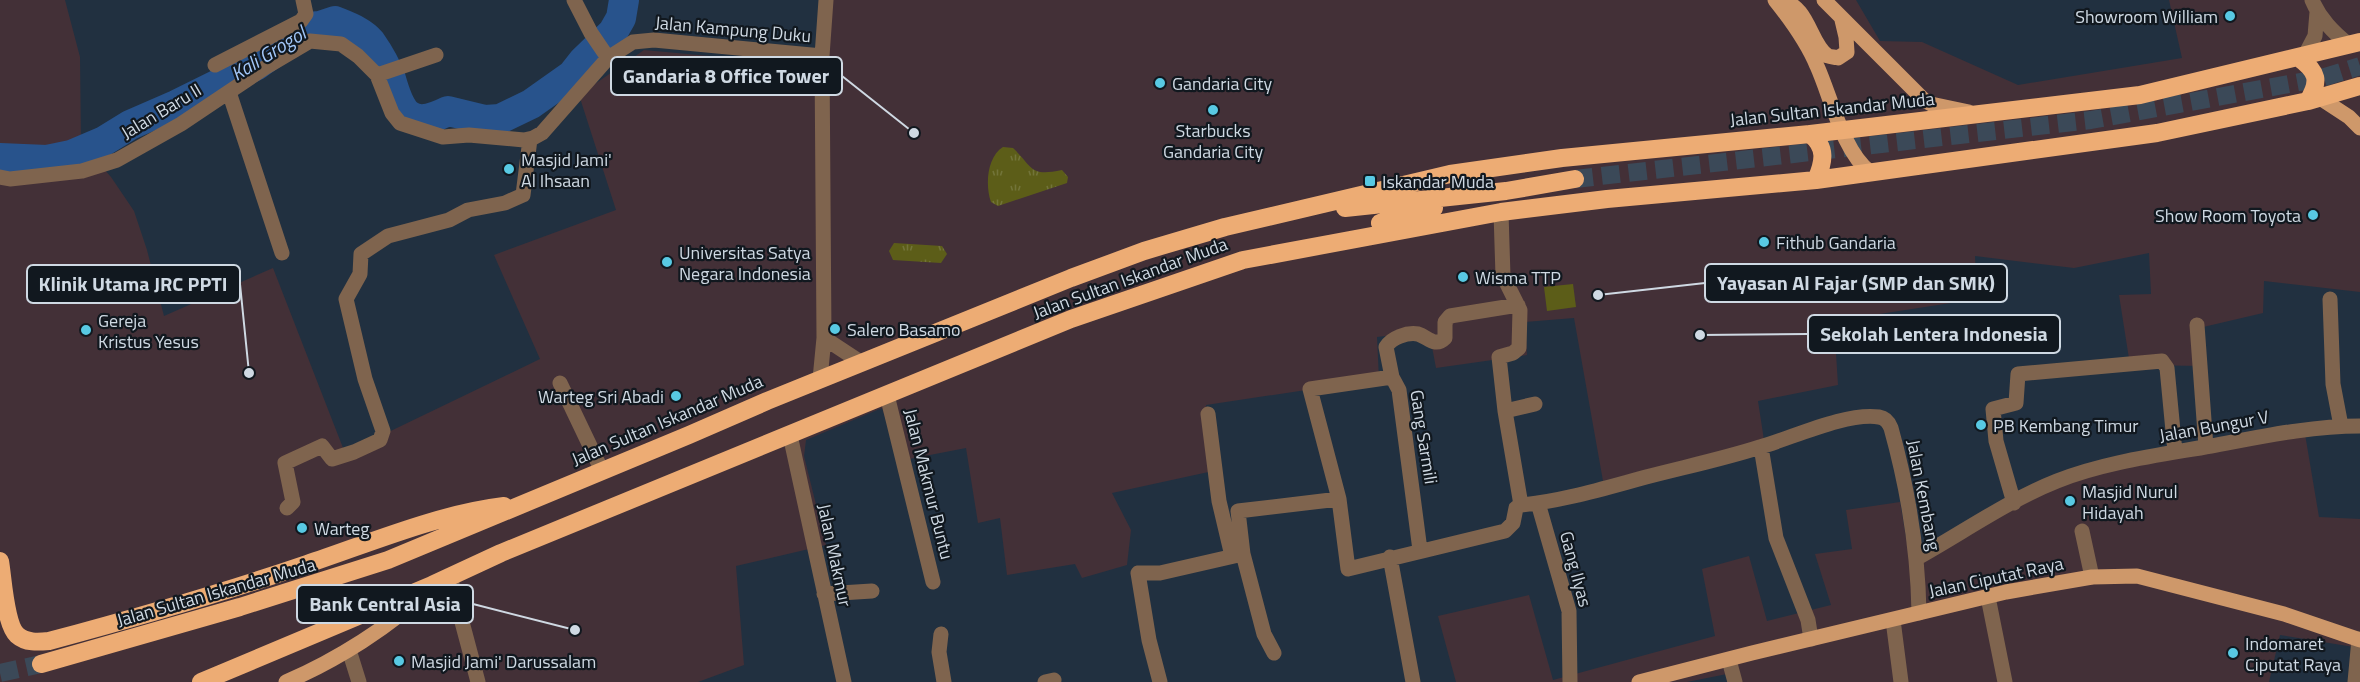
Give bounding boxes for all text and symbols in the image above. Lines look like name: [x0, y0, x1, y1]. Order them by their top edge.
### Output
place label: Showroom William: [2075, 3, 2218, 30]
street label: Jalan Kampung Duku: [654, 9, 812, 49]
marker: Showroom William: [2223, 9, 2237, 23]
water label: Kali Grogol: [224, 16, 314, 88]
callout: Gandaria 8 Office Tower: [611, 57, 842, 95]
text: Gandaria 8 Office Tower: [623, 60, 830, 91]
place label: Gandaria City: [1172, 70, 1273, 97]
street label: Jalan Baru II: [116, 76, 206, 146]
marker: Gandaria City: [1153, 76, 1167, 90]
street label: Jalan Sultan Iskandar Muda: [1728, 85, 1936, 133]
marker: Starbucks Gandaria City: [1206, 103, 1220, 117]
place label: Starbucks Gandaria City: [1163, 117, 1263, 165]
place label: Masjid Jami' Al Ihsaan: [521, 146, 612, 194]
marker: Masjid Jami' Al Ihsaan: [502, 162, 516, 176]
place label: Iskandar Muda: [1382, 168, 1494, 195]
marker: Iskandar Muda: [1363, 174, 1377, 188]
place label: Show Room Toyota: [2155, 202, 2301, 229]
marker: Show Room Toyota: [2306, 208, 2320, 222]
place label: Fithub Gandaria: [1776, 229, 1896, 256]
street label: Jalan Sultan Iskandar Muda: [1029, 230, 1231, 326]
marker: Fithub Gandaria: [1757, 235, 1771, 249]
place label: Universitas Satya Negara Indonesia: [679, 239, 811, 287]
marker: Universitas Satya Negara Indonesia: [660, 255, 674, 269]
place label: Wisma TTP: [1475, 264, 1561, 291]
callout: Yayasan Al Fajar (SMP dan SMK): [1705, 264, 2007, 302]
callout: Klinik Utama JRC PPTI: [27, 265, 240, 303]
text: Yayasan Al Fajar (SMP dan SMK): [1717, 267, 1995, 298]
text: Klinik Utama JRC PPTI: [39, 268, 227, 299]
marker: Wisma TTP: [1456, 270, 1470, 284]
place label: Gereja Kristus Yesus: [98, 307, 199, 355]
callout: Sekolah Lentera Indonesia: [1808, 315, 2060, 353]
place label: Salero Basamo: [847, 316, 961, 343]
text: Sekolah Lentera Indonesia: [1820, 318, 2048, 349]
marker: Salero Basamo: [828, 322, 842, 336]
marker: Gereja Kristus Yesus: [79, 323, 93, 337]
street label: Jalan Sultan Iskandar Muda: [567, 367, 767, 473]
place label: Warteg Sri Abadi: [538, 383, 664, 410]
street label: Gang Sarmili: [1403, 388, 1445, 486]
marker: Warteg Sri Abadi: [669, 389, 683, 403]
street label: Jalan Bungur V: [2157, 403, 2271, 449]
street label: Jalan Makmur Buntu: [897, 406, 961, 562]
place label: PB Kembang Timur: [1993, 412, 2138, 439]
marker: PB Kembang Timur: [1974, 418, 1988, 432]
street label: Jalan Kembang: [1900, 437, 1948, 553]
place label: Masjid Nurul Hidayah: [2082, 478, 2178, 526]
marker: Masjid Nurul Hidayah: [2063, 494, 2077, 508]
street label: Jalan Makmur: [811, 501, 859, 609]
place label: Warteg: [314, 515, 370, 542]
marker: Warteg: [295, 521, 309, 535]
street label: Gang Ilyas: [1553, 528, 1599, 610]
street label: Jalan Ciputat Raya: [1926, 550, 2066, 604]
street label: Jalan Sultan Iskandar Muda: [114, 551, 318, 633]
callout: Bank Central Asia: [297, 585, 473, 623]
text: Bank Central Asia: [309, 588, 461, 619]
place label: Indomaret Ciputat Raya: [2245, 630, 2341, 678]
marker: Indomaret Ciputat Raya: [2226, 646, 2240, 660]
place label: Masjid Jami' Darussalam: [411, 648, 596, 675]
marker: Masjid Jami' Darussalam: [392, 654, 406, 668]

